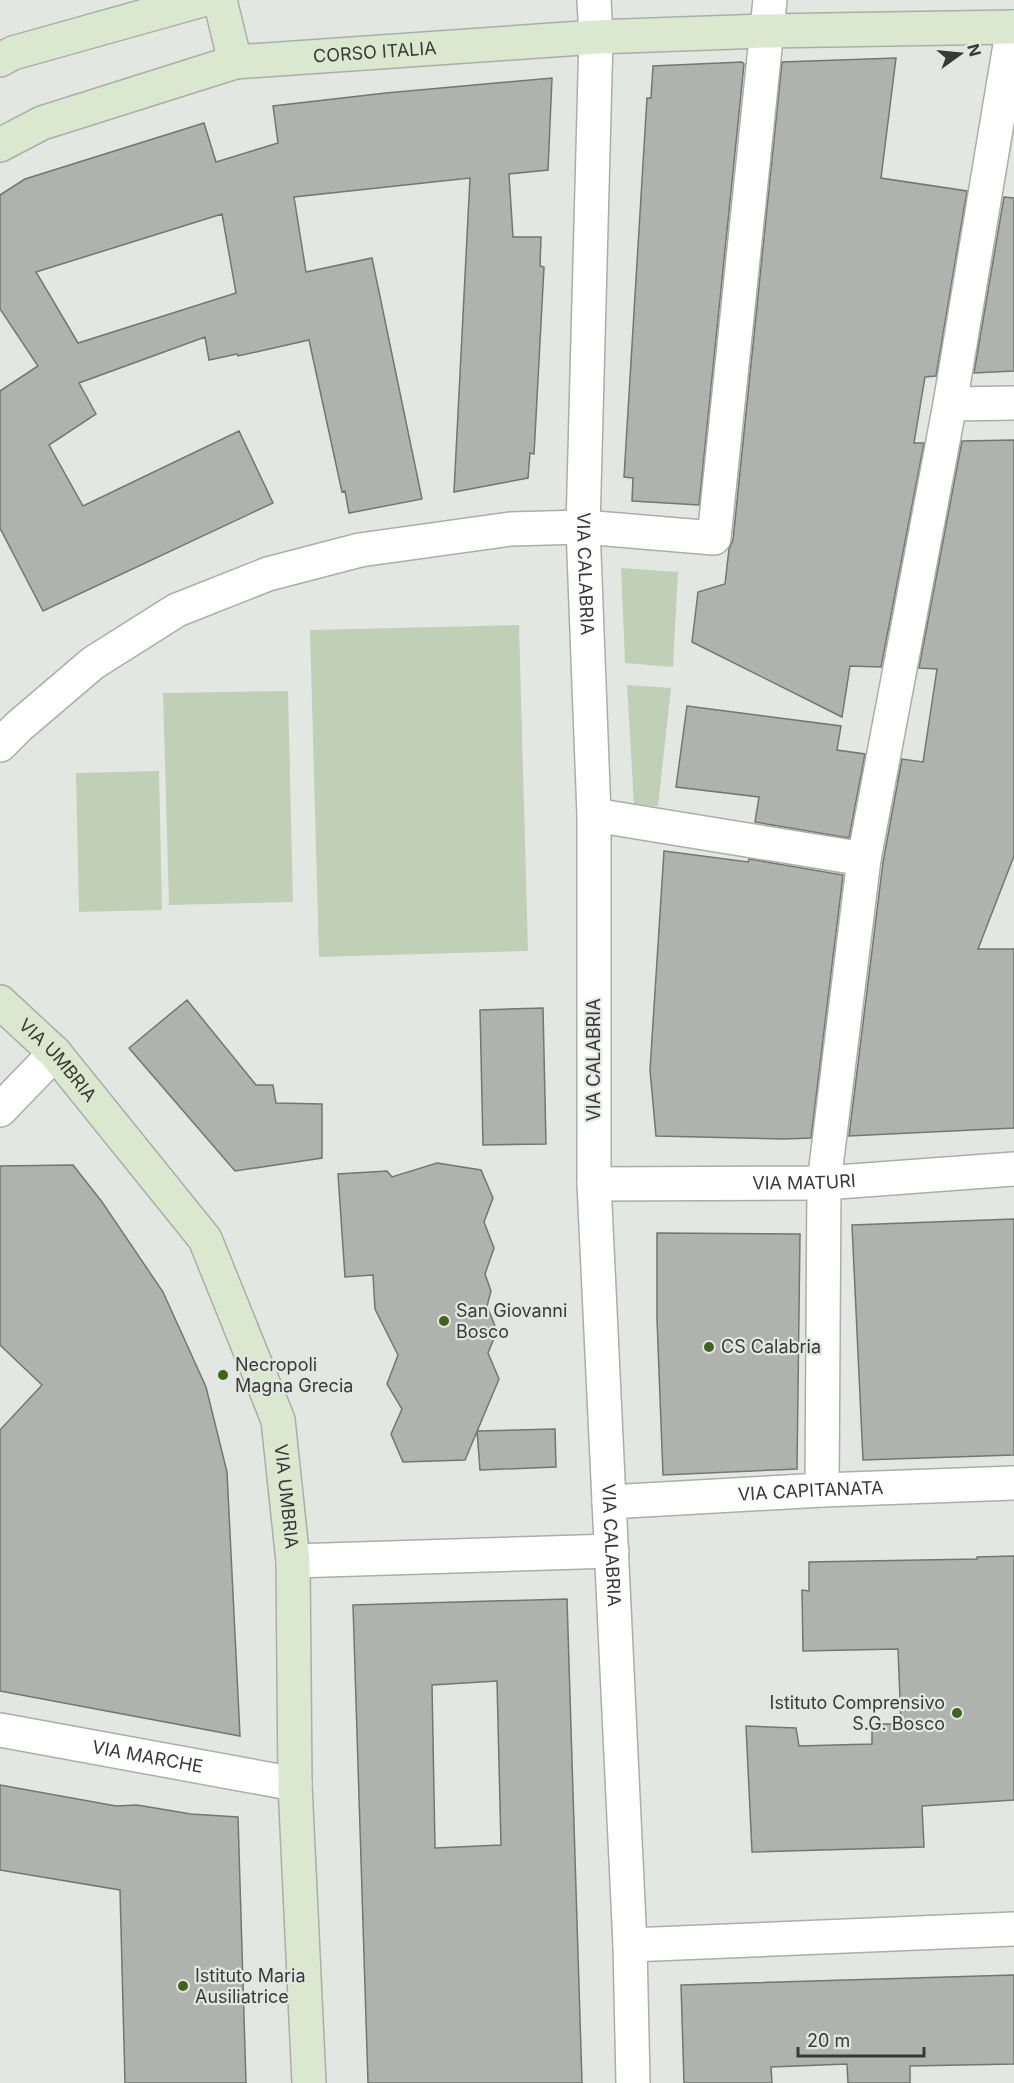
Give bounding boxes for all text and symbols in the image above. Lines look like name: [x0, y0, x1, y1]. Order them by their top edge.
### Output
north arrow: [930, 24, 990, 84]
street label: CORSO ITALIA: [312, 37, 437, 67]
text: N: [963, 42, 986, 59]
street label: VIA CALABRIA: [573, 512, 598, 636]
street label: VIA CALABRIA: [583, 998, 604, 1122]
street label: VIA UMBRIA: [15, 1014, 101, 1106]
street label: VIA MATURI: [752, 1170, 856, 1193]
place label: San Giovanni Bosco: [456, 1300, 567, 1342]
marker: San Giovanni Bosco: [437, 1314, 451, 1328]
place label: CS Calabria: [721, 1336, 821, 1357]
marker: CS Calabria: [702, 1340, 716, 1354]
place label: Necropoli Magna Grecia: [235, 1354, 353, 1396]
marker: Necropoli Magna Grecia: [216, 1368, 230, 1382]
street label: VIA UMBRIA: [271, 1443, 303, 1550]
street label: VIA CAPITANATA: [737, 1477, 884, 1505]
street label: VIA CALABRIA: [598, 1483, 625, 1607]
place label: Istituto Comprensivo S.G. Bosco: [770, 1692, 945, 1734]
marker: Istituto Comprensivo S.G. Bosco: [950, 1706, 964, 1720]
street label: VIA MARCHE: [90, 1736, 205, 1777]
place label: Istituto Maria Ausiliatrice: [195, 1965, 306, 2007]
marker: Istituto Maria Ausiliatrice: [176, 1979, 190, 1993]
scale bar: [798, 2020, 924, 2058]
text: 20 m: [807, 2030, 850, 2051]

